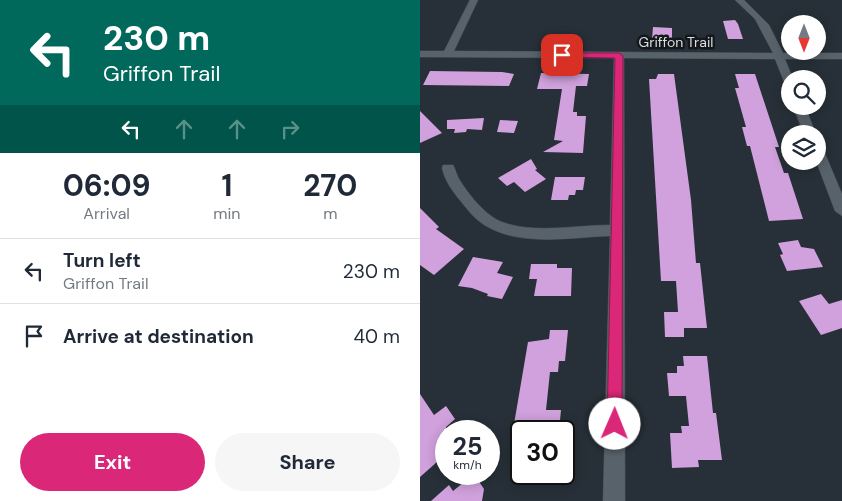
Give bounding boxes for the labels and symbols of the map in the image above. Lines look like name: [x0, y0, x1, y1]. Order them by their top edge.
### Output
north arrow: [781, 15, 826, 60]
street label: Griffon Trail: [639, 33, 713, 51]
pin: [541, 34, 583, 76]
position arrow: [588, 397, 640, 449]
speed limit sign: 30: [510, 420, 575, 485]

